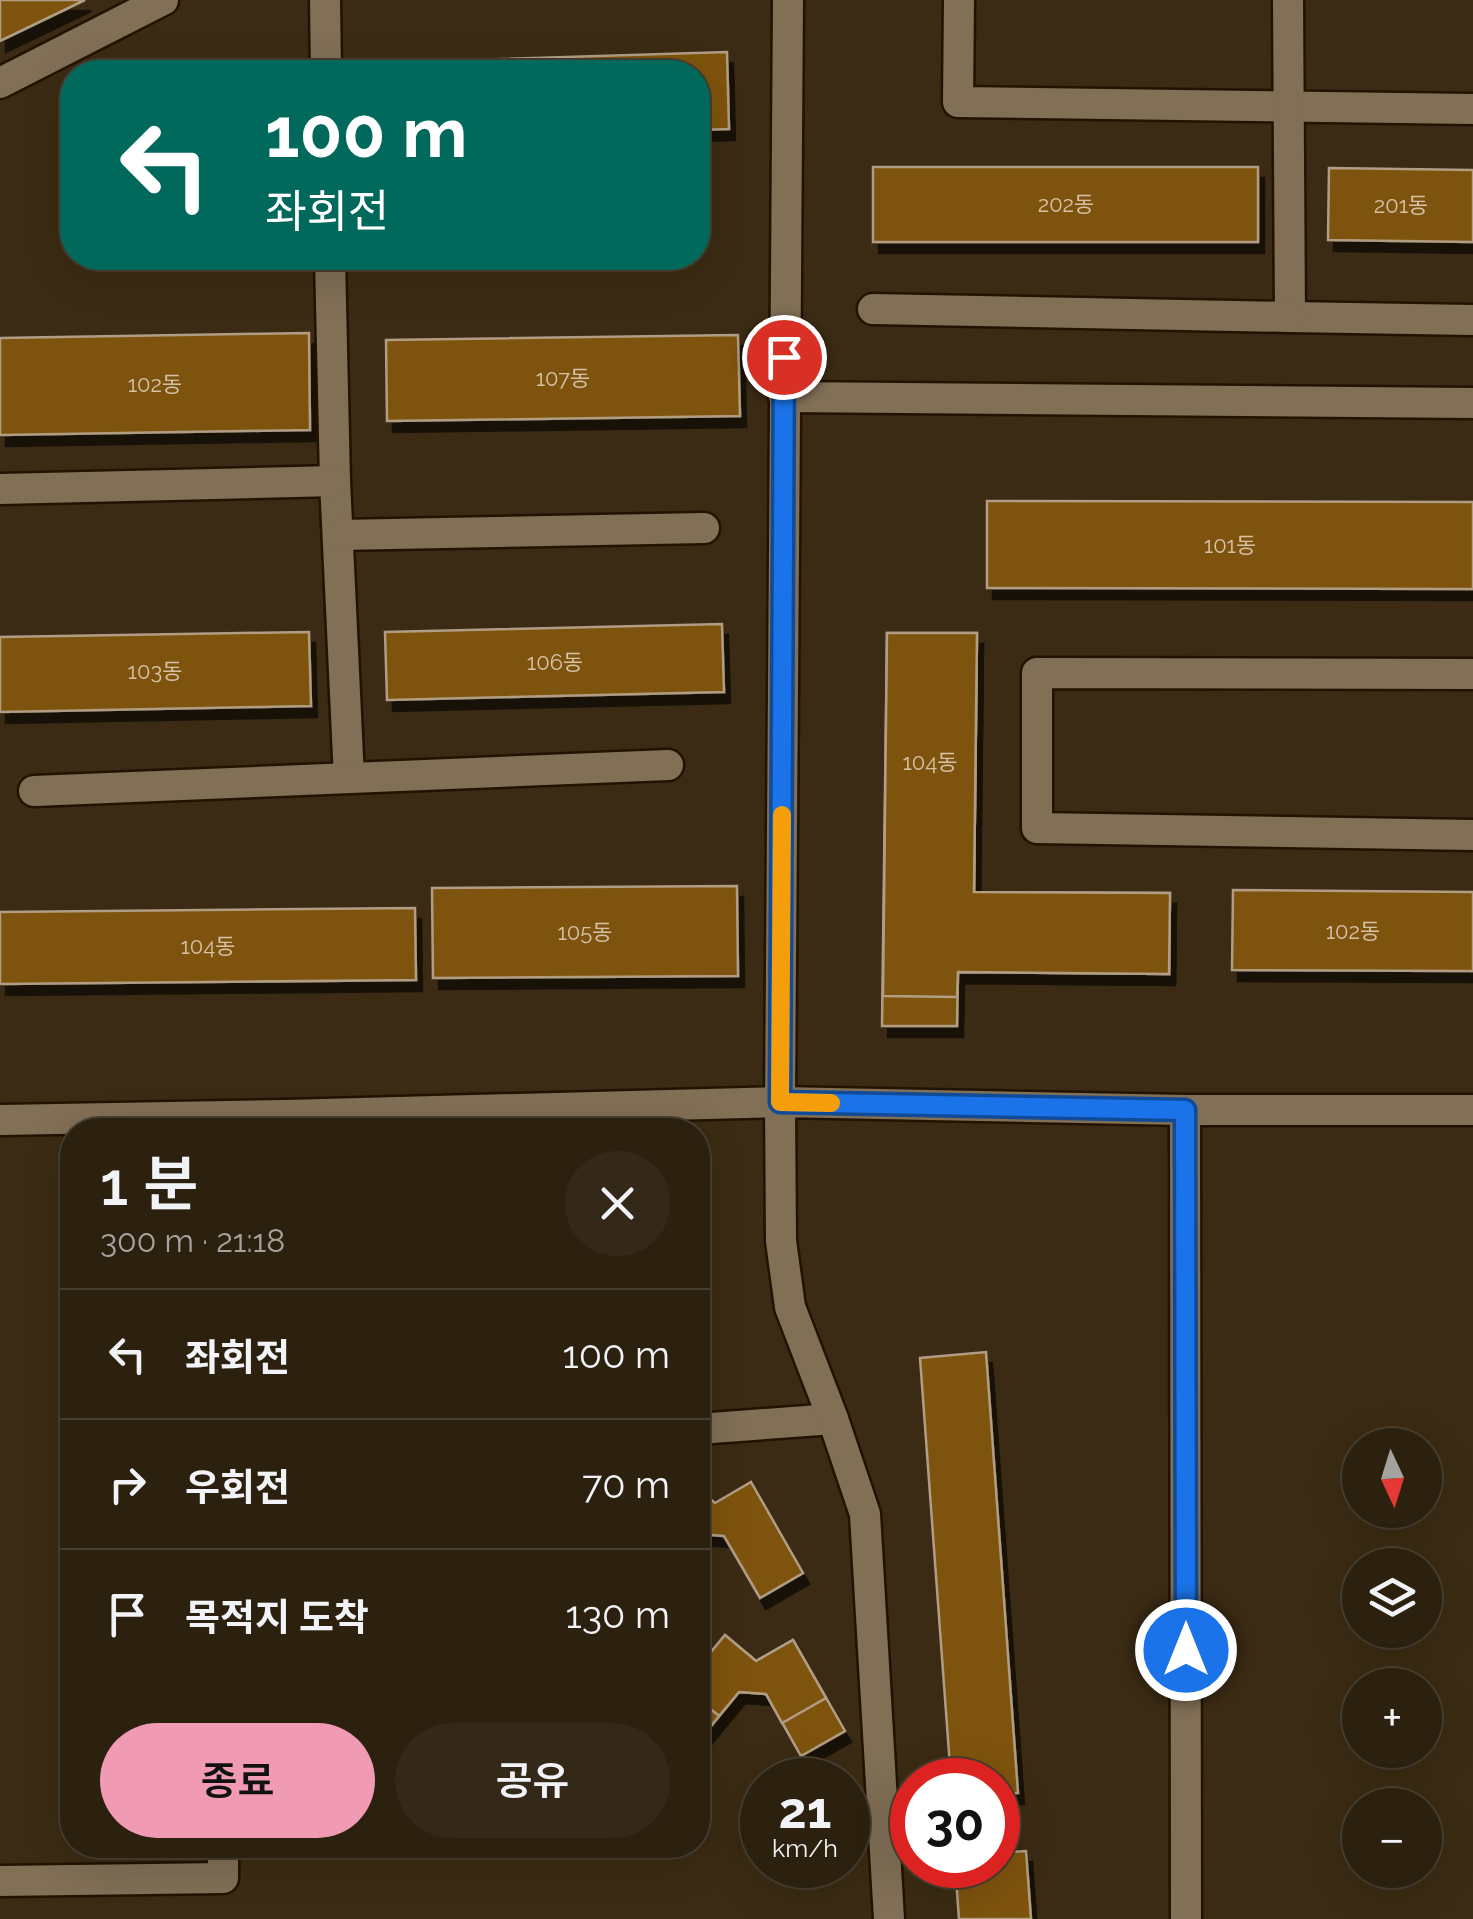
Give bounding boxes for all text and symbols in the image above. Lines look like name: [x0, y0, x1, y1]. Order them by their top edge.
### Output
text: 100 m: [265, 91, 468, 173]
icon: left: [100, 100, 230, 230]
text: 좌회전: [265, 185, 389, 238]
house number: 202동: [1038, 191, 1094, 217]
house number: 201동: [1374, 192, 1428, 218]
pin: [742, 315, 827, 400]
icon: arrive: [757, 330, 812, 385]
house number: 107동: [536, 365, 590, 391]
house number: 102동: [128, 371, 182, 397]
house number: 101동: [1204, 532, 1256, 558]
house number: 106동: [527, 649, 583, 675]
house number: 103동: [128, 658, 182, 684]
house number: 104동: [902, 749, 958, 775]
house number: 102동: [1326, 918, 1380, 944]
house number: 105동: [557, 919, 613, 945]
house number: 104동: [180, 933, 236, 959]
text: 1 분: [100, 1149, 198, 1219]
button: close: [565, 1151, 670, 1256]
text: 300 m · 21:18: [100, 1222, 285, 1259]
icon: left: [100, 1327, 155, 1382]
text: 100 m: [563, 1332, 670, 1377]
text: 좌회전: [185, 1335, 290, 1380]
north arrow: [1342, 1428, 1442, 1528]
map controls: [1342, 1428, 1442, 1888]
icon: right: [100, 1457, 155, 1512]
text: 70 m: [582, 1462, 670, 1507]
text: 우회전: [185, 1465, 290, 1510]
button: layers: [1342, 1548, 1442, 1648]
icon: arrive: [100, 1587, 155, 1642]
text: 130 m: [566, 1592, 670, 1637]
text: 목적지 도착: [185, 1595, 369, 1640]
position arrow: [1134, 1598, 1238, 1702]
button: +: [1342, 1668, 1442, 1768]
button: 종료: [100, 1723, 375, 1838]
button: 공유: [395, 1723, 670, 1838]
speed limit sign: 30: [890, 1758, 1020, 1888]
text: 21: [779, 1781, 831, 1840]
button: −: [1342, 1788, 1442, 1888]
text: km/h: [772, 1833, 838, 1863]

